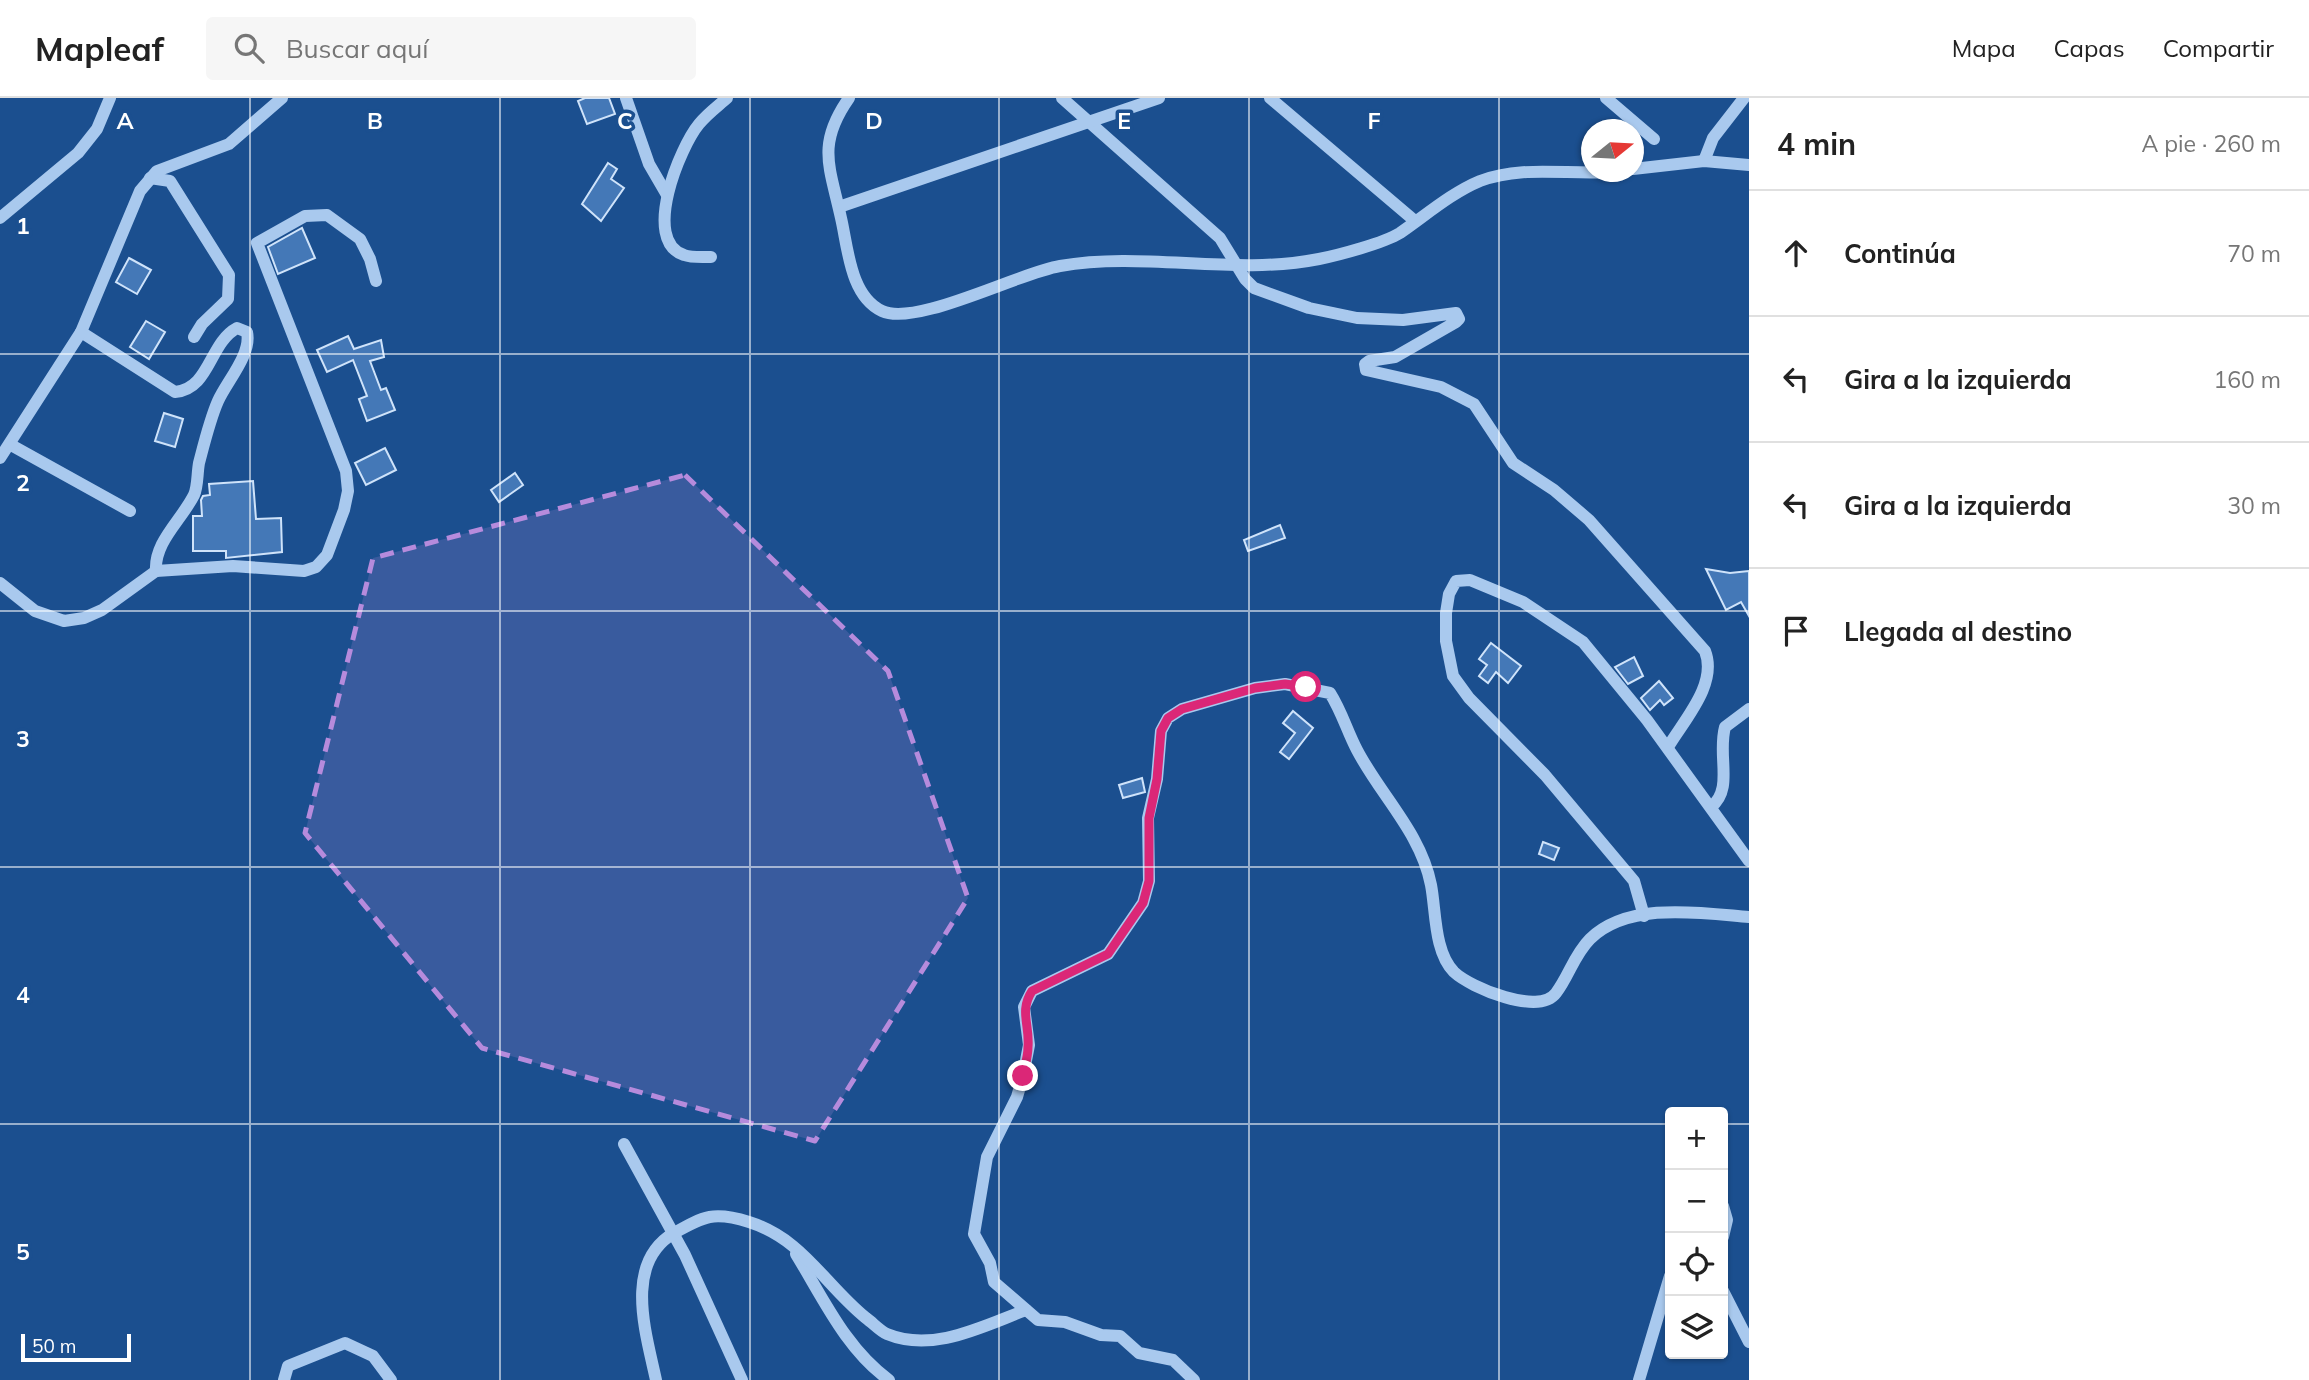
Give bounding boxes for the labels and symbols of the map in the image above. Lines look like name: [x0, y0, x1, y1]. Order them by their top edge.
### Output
text: A: [116, 106, 134, 135]
text: B: [367, 106, 383, 135]
text: C: [617, 106, 633, 135]
text: D: [865, 106, 883, 135]
text: E: [1117, 106, 1131, 135]
text: F: [1367, 106, 1381, 135]
north arrow: [1581, 119, 1644, 182]
text: 1: [16, 211, 30, 240]
text: 2: [16, 468, 30, 497]
route start: [1290, 671, 1321, 702]
text: 3: [16, 724, 30, 753]
text: 4: [16, 980, 30, 1009]
route end: [1007, 1060, 1038, 1091]
text: 5: [16, 1237, 30, 1266]
scale bar: [21, 1331, 131, 1363]

